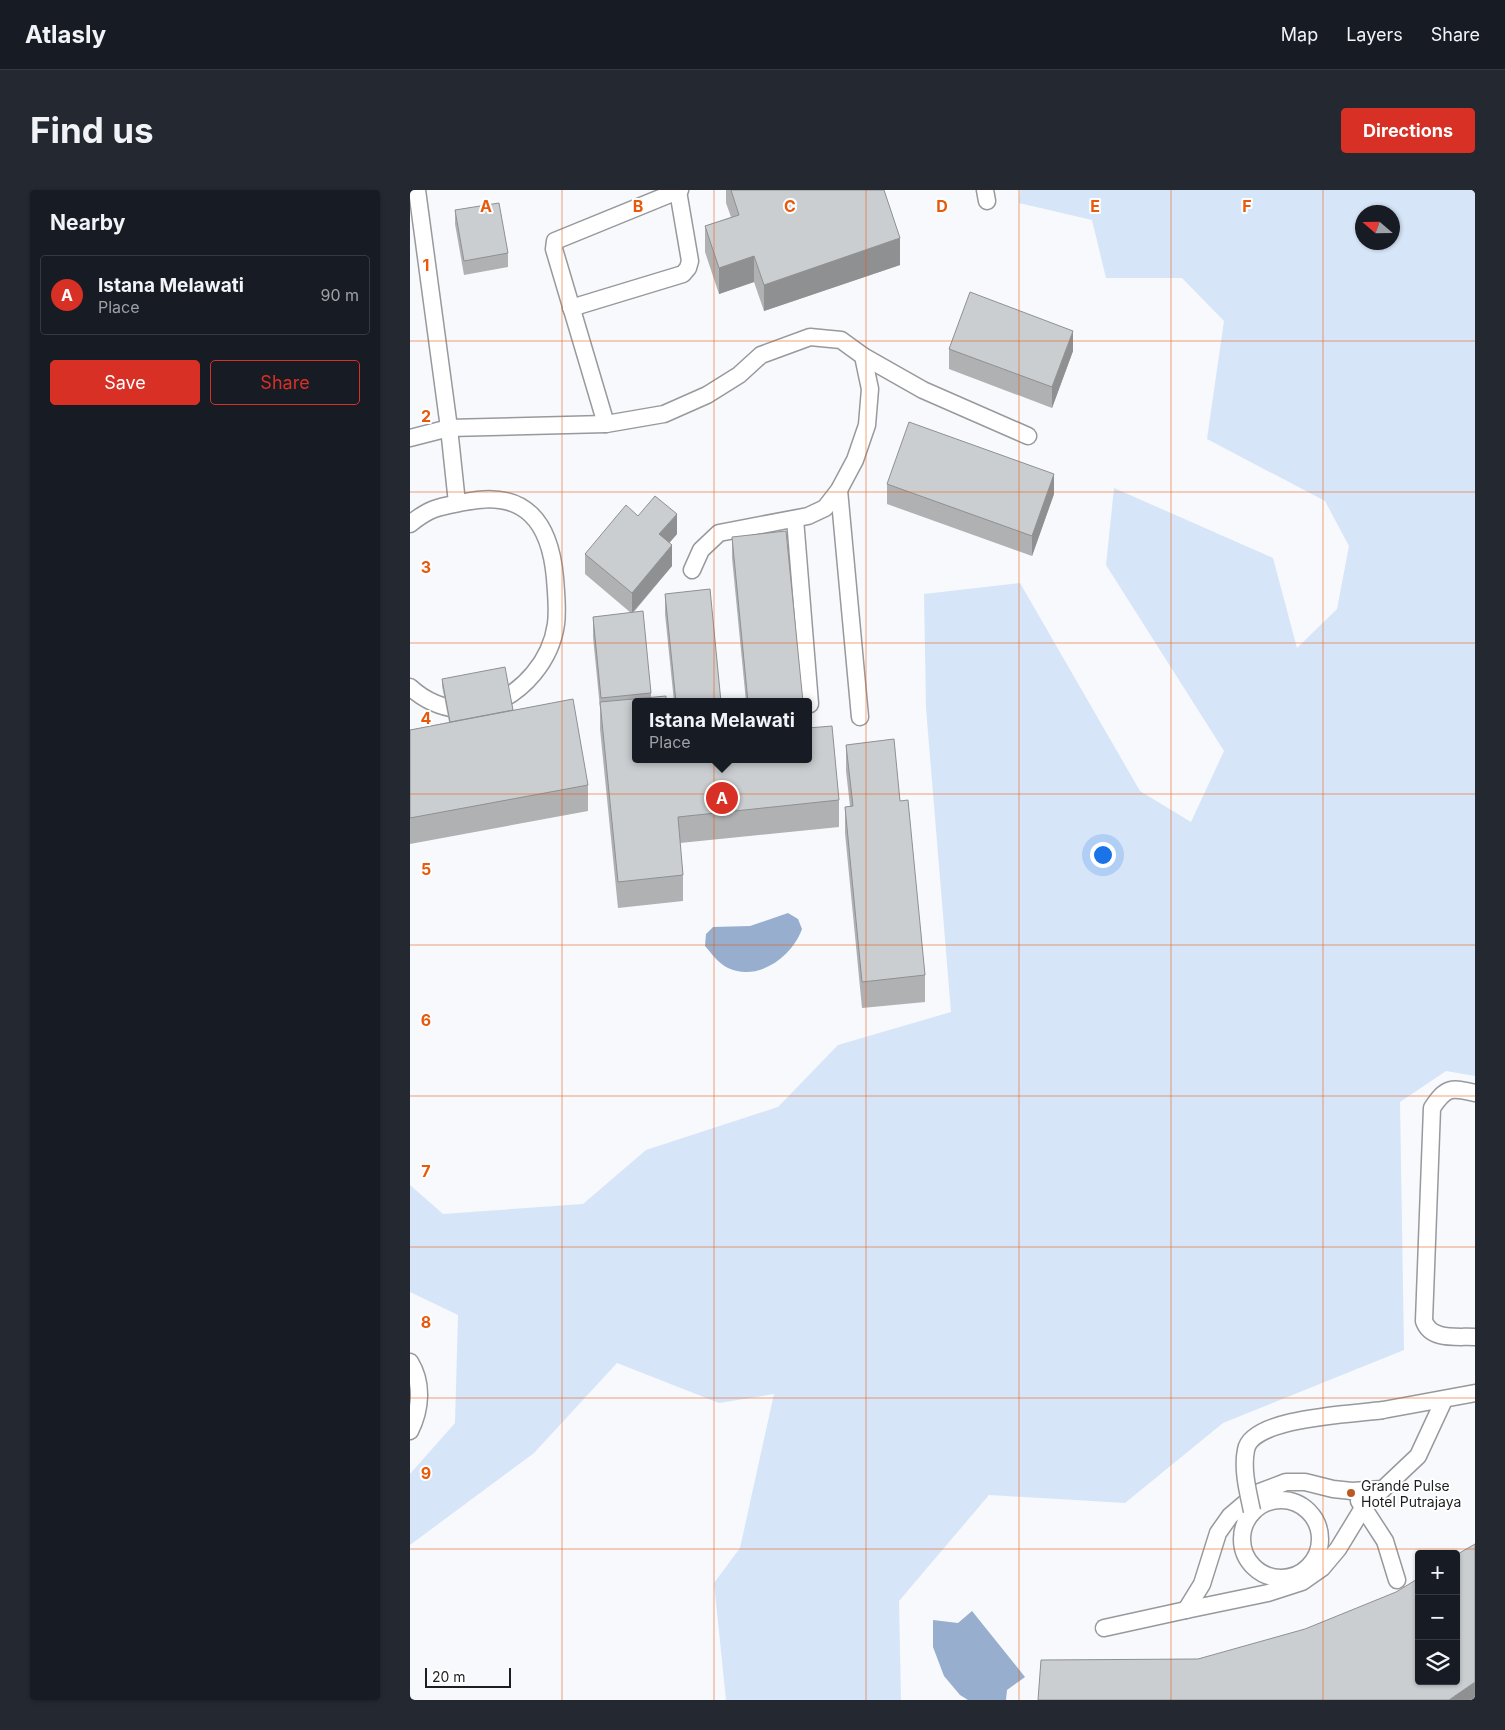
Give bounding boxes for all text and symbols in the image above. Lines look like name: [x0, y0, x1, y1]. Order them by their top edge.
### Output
text: Atlasly: [25, 20, 106, 49]
text: Map: [1281, 24, 1318, 45]
text: Layers: [1346, 24, 1403, 45]
text: Share: [1431, 24, 1480, 45]
button: Directions: [1341, 108, 1475, 153]
text: Find us: [30, 109, 154, 151]
text: A: [480, 196, 492, 216]
text: B: [633, 196, 643, 216]
text: C: [784, 196, 796, 216]
text: D: [936, 196, 948, 216]
text: E: [1090, 196, 1100, 216]
text: F: [1242, 196, 1252, 216]
north arrow: [1355, 205, 1400, 250]
text: Nearby: [50, 210, 125, 235]
text: 1: [423, 255, 429, 275]
text: Istana Melawati: [98, 274, 244, 297]
text: A: [61, 285, 73, 305]
text: 90 m: [320, 285, 359, 305]
text: Place: [98, 297, 140, 317]
button: Save: [50, 360, 200, 405]
button: Share: [210, 360, 360, 405]
text: 2: [421, 406, 431, 426]
text: 3: [421, 557, 431, 577]
popup: [632, 698, 812, 763]
text: 4: [421, 708, 432, 728]
text: Istana Melawati: [649, 709, 795, 732]
text: Place: [649, 732, 691, 752]
pin: A: [706, 779, 738, 817]
your location: [1090, 842, 1116, 868]
text: 5: [421, 859, 431, 879]
text: 6: [421, 1010, 431, 1030]
text: 7: [421, 1161, 431, 1181]
text: 8: [421, 1312, 431, 1332]
text: 9: [421, 1463, 431, 1483]
place label: Grande Pulse Hotel Putrajaya: [1361, 1477, 1461, 1510]
marker: Grande Pulse Hotel Putrajaya: [1345, 1487, 1357, 1499]
map controls: [1415, 1550, 1460, 1685]
button: +: [1415, 1550, 1460, 1595]
button: −: [1415, 1595, 1460, 1640]
button: layers: [1415, 1640, 1460, 1685]
scale bar: [425, 1665, 511, 1688]
text: 20 m: [432, 1668, 466, 1685]

